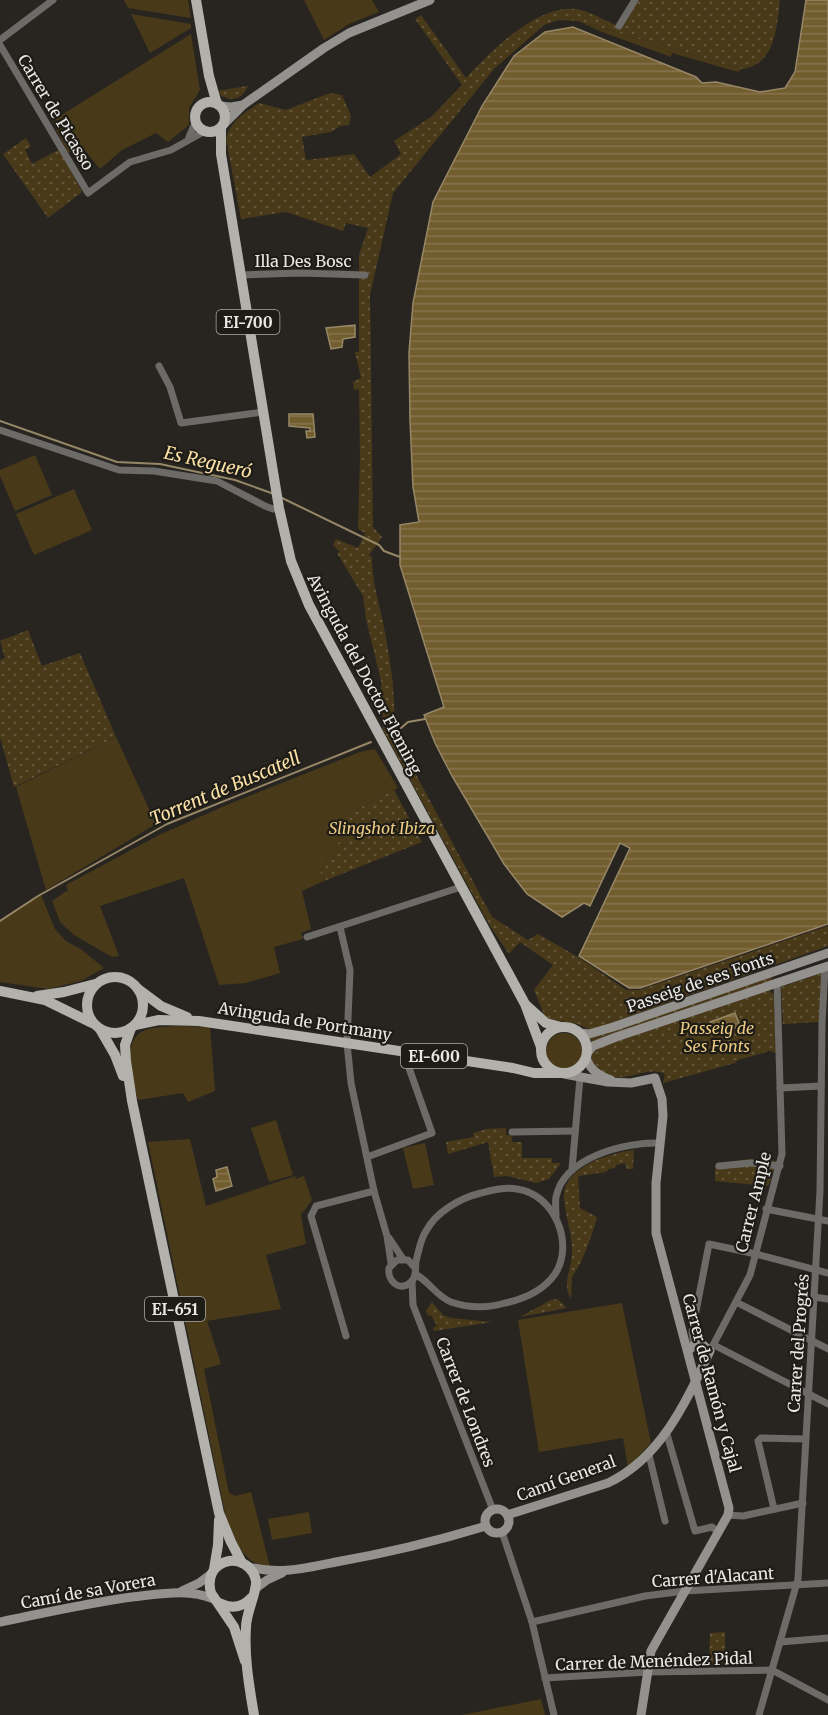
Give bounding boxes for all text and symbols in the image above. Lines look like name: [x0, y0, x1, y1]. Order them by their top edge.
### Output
street label: Carrer de Picasso: [14, 50, 98, 174]
street label: Illa Des Bosc: [254, 251, 352, 271]
road number: EI-700: [216, 310, 280, 334]
water label: Es Regueró: [162, 441, 254, 483]
street label: Avinguda del Doctor Fleming: [303, 569, 427, 778]
water label: Torrent de Buscatell: [146, 746, 304, 830]
park label: Slingshot Ibiza: [329, 818, 435, 838]
street label: Passeig de ses Fonts: [624, 947, 776, 1017]
street label: Avinguda de Portmany: [216, 997, 394, 1045]
park label: Passeig de Ses Fonts: [680, 1018, 754, 1056]
road number: EI-600: [401, 1044, 467, 1068]
street label: Carrer Ample: [731, 1150, 775, 1254]
street label: Carrer del Progrés: [783, 1273, 813, 1413]
street label: Carrer de Ramón y Cajal: [678, 1291, 746, 1475]
road number: EI-651: [145, 1297, 205, 1321]
street label: Carrer de Londres: [432, 1334, 500, 1470]
street label: Camí General: [514, 1451, 618, 1505]
street label: Carrer d'Alacant: [651, 1563, 776, 1591]
street label: Camí de sa Vorera: [19, 1569, 157, 1613]
street label: Carrer de Menéndez Pidal: [555, 1648, 753, 1674]

